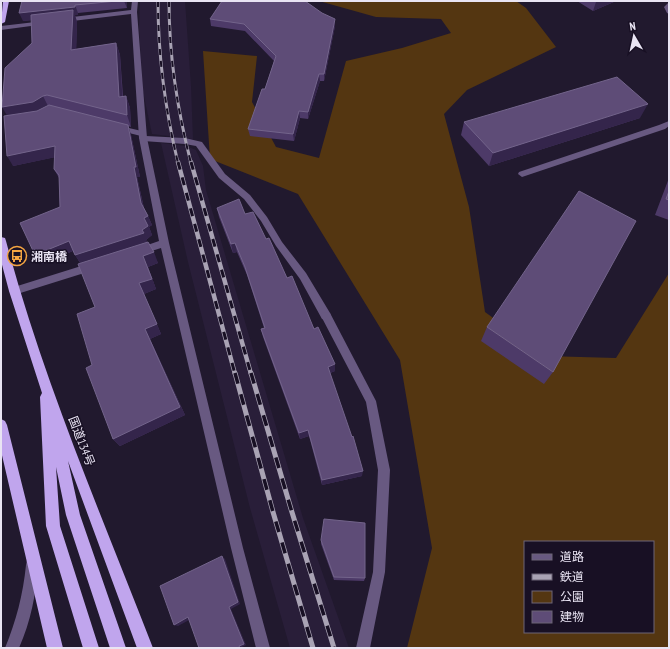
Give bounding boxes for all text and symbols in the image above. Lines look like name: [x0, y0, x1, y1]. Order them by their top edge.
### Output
north arrow: [614, 16, 654, 56]
text: N: [628, 19, 637, 34]
bus stop icon: 湘南橋: [6, 245, 28, 267]
place label: 湘南橋: [31, 249, 68, 264]
street label: 国道134号: [66, 414, 98, 468]
legend: [524, 541, 654, 633]
text: 道路: [560, 549, 584, 564]
text: 鉄道: [560, 569, 584, 584]
text: 公園: [560, 589, 584, 604]
text: 建物: [560, 609, 584, 624]

